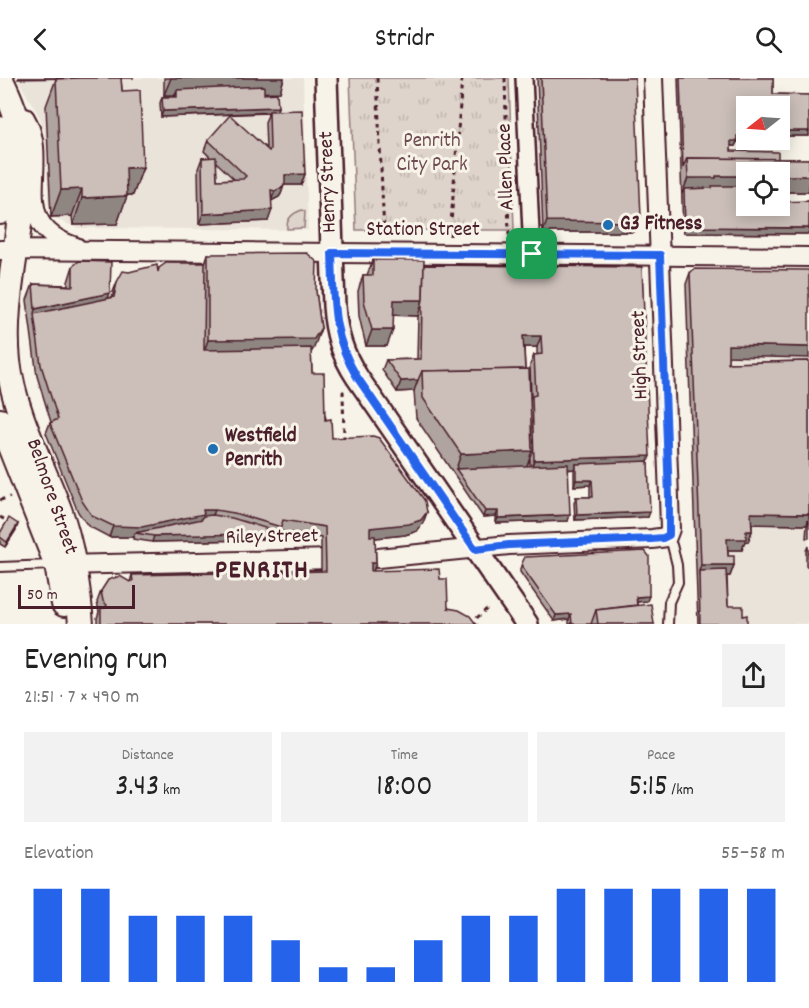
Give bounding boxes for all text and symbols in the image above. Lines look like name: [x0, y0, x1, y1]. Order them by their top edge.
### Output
text: Stridr: [375, 20, 434, 59]
icon: back: [24, 23, 57, 56]
icon: search: [752, 23, 785, 56]
north arrow: [736, 96, 790, 150]
map controls: [736, 96, 790, 216]
street label: Allen Place: [490, 123, 524, 211]
park label: Penrith City Park: [396, 127, 468, 181]
street label: Henry Street: [312, 130, 346, 233]
button: locate: [736, 162, 790, 216]
place label: G3 Fitness: [620, 210, 702, 240]
street label: Station Street: [366, 216, 480, 246]
marker: G3 Fitness: [601, 218, 615, 232]
pin: [506, 228, 557, 279]
icon: arrive: [515, 237, 548, 270]
street label: High Street: [624, 310, 658, 400]
place label: Westfield Penrith: [225, 422, 297, 476]
street label: Belmore Street: [17, 435, 85, 559]
marker: Westfield Penrith: [206, 442, 220, 456]
street label: Riley Street: [225, 522, 319, 554]
district label: PENRITH: [215, 552, 309, 591]
scale bar: [18, 582, 135, 610]
text: 50 m: [27, 584, 58, 607]
text: Evening run: [24, 638, 168, 685]
button: share: [722, 644, 785, 707]
text: 21:51 · 7 × 490 m: [24, 684, 139, 712]
text: Distance: [122, 744, 174, 767]
text: Time: [391, 744, 418, 767]
text: Pace: [647, 744, 675, 767]
text: 3.43: [115, 767, 159, 810]
text: 18:00: [376, 767, 433, 810]
text: 5:15: [629, 767, 668, 810]
text: km: [159, 779, 180, 802]
text: /km: [668, 779, 694, 802]
text: Elevation: [24, 840, 94, 868]
text: 55–58 m: [721, 840, 785, 868]

